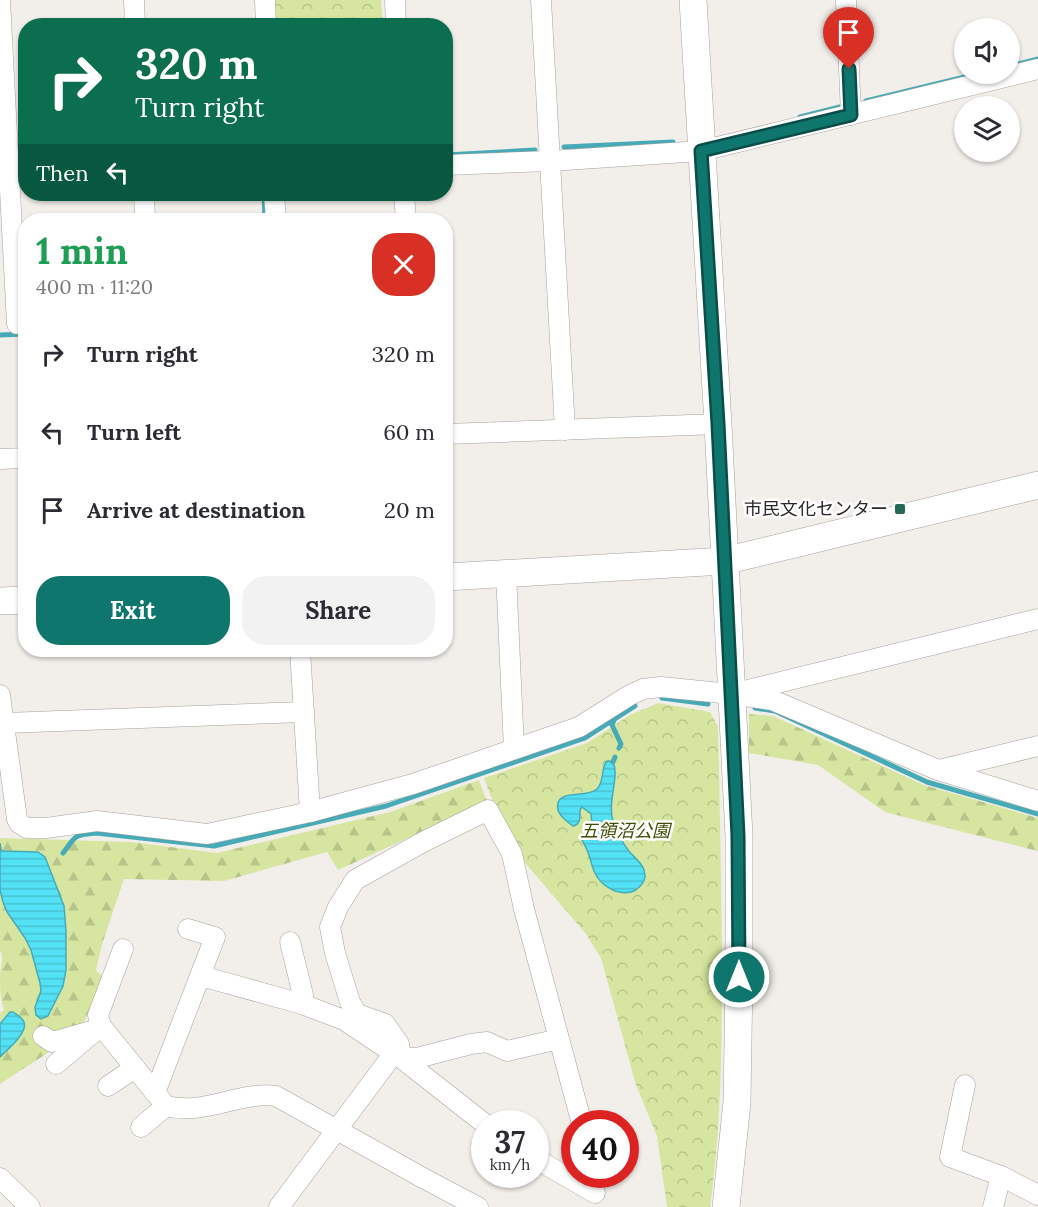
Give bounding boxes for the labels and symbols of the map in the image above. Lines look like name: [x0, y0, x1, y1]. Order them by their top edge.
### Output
pin: [823, 7, 874, 69]
place label: 市民文化センター: [744, 497, 888, 520]
marker: 市民文化センター: [893, 502, 907, 516]
park label: 五領沼公園: [580, 819, 673, 842]
position arrow: [707, 945, 771, 1009]
speed limit sign: 40: [561, 1110, 639, 1188]

